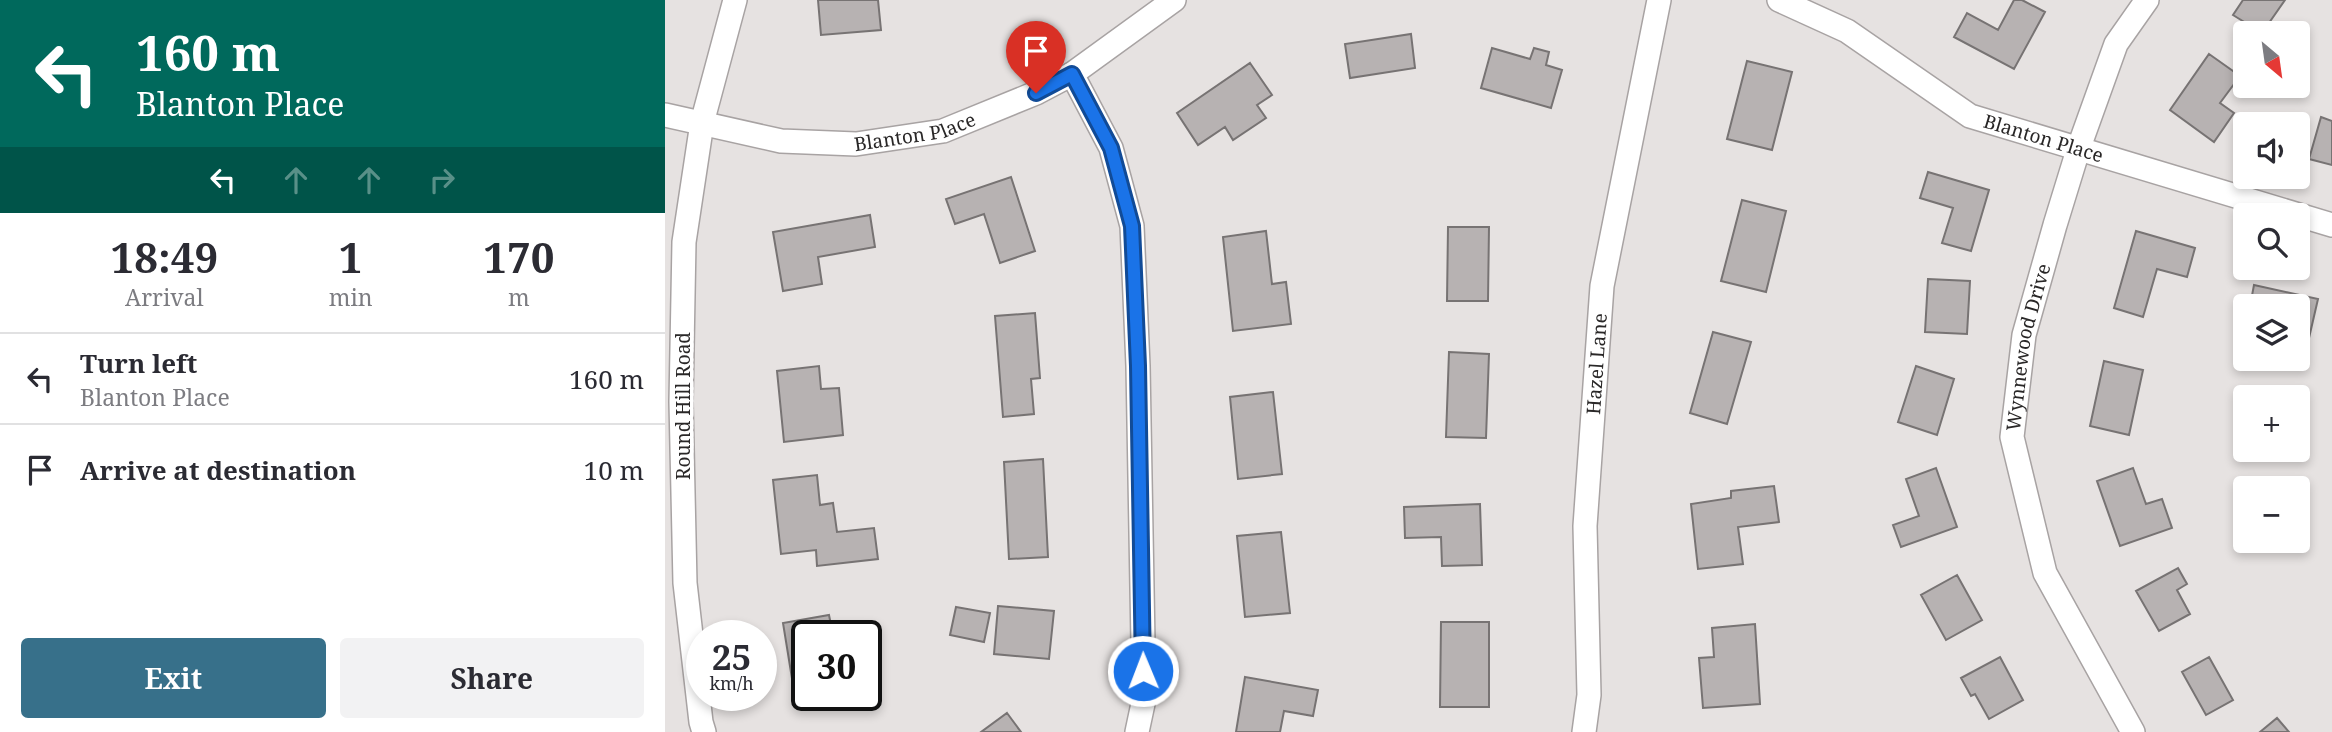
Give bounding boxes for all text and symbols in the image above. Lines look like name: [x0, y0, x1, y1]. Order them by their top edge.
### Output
text: 160 m: [136, 19, 280, 85]
pin: [1006, 21, 1066, 93]
north arrow: [2233, 21, 2310, 98]
map controls: [2233, 21, 2310, 553]
icon: left: [21, 28, 112, 119]
icon: arrive: [1017, 32, 1055, 70]
text: Blanton Place: [136, 82, 344, 125]
street label: Blanton Place: [852, 106, 979, 157]
street label: Blanton Place: [1980, 108, 2107, 168]
button: sound: [2233, 112, 2310, 189]
icon: left: [204, 161, 242, 199]
icon: ahead: [277, 161, 315, 199]
icon: ahead: [350, 161, 388, 199]
icon: right: [423, 161, 461, 199]
button: search: [2233, 203, 2310, 280]
text: 18:49: [111, 228, 218, 285]
text: 1: [339, 228, 363, 285]
text: 170: [483, 228, 554, 285]
street label: Wynnewood Drive: [2000, 260, 2057, 432]
text: Arrival: [125, 281, 204, 313]
text: min: [329, 281, 373, 313]
text: m: [508, 281, 530, 313]
button: layers: [2233, 294, 2310, 371]
street label: Hazel Lane: [1580, 312, 1613, 415]
street label: Round Hill Road: [670, 332, 696, 480]
text: Turn left: [80, 345, 197, 381]
icon: left: [21, 360, 59, 398]
text: 160 m: [569, 361, 644, 397]
text: Blanton Place: [80, 381, 230, 413]
button: +: [2233, 385, 2310, 462]
icon: arrive: [21, 451, 59, 489]
text: Arrive at destination: [80, 452, 356, 488]
text: 10 m: [584, 452, 644, 488]
button: −: [2233, 476, 2310, 553]
speed limit sign: 30: [791, 620, 882, 711]
text: 25: [712, 633, 751, 680]
position arrow: [1106, 634, 1180, 708]
button: Exit: [21, 638, 326, 718]
button: Share: [340, 638, 644, 718]
text: km/h: [709, 671, 754, 695]

